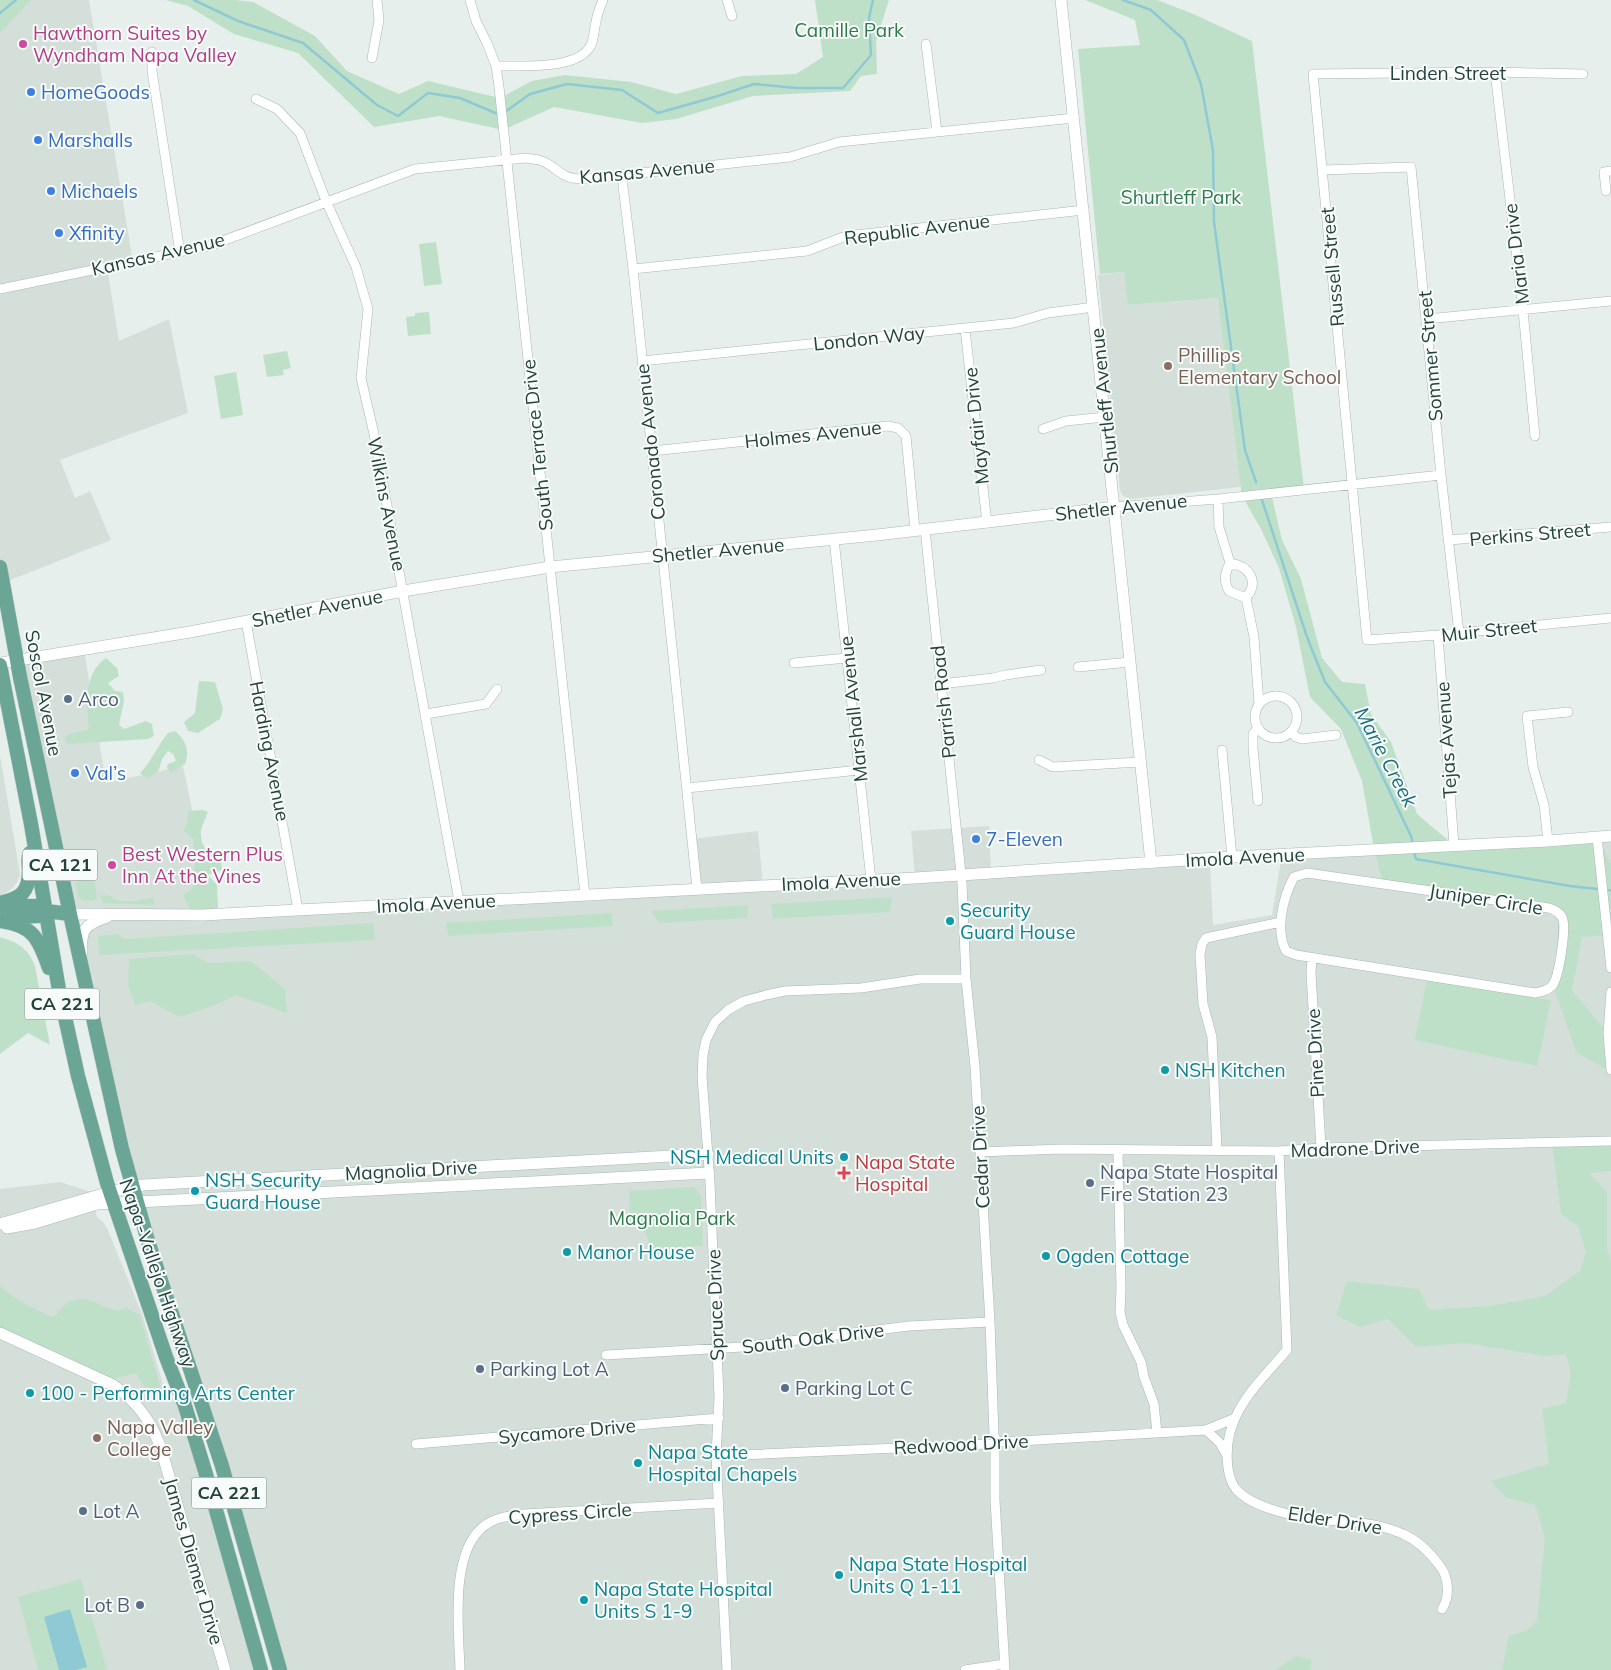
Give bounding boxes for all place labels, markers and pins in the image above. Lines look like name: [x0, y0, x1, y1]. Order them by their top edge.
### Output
place label: Hawthorn Suites by Wyndham Napa Valley: [33, 21, 237, 67]
marker: Hawthorn Suites by Wyndham Napa Valley: [17, 38, 29, 50]
place label: HomeGoods: [41, 80, 150, 104]
marker: HomeGoods: [25, 86, 37, 98]
place label: Marshalls: [48, 128, 133, 152]
marker: Marshalls: [32, 134, 44, 146]
place label: Michaels: [61, 179, 138, 203]
marker: Michaels: [45, 185, 57, 197]
place label: Xfinity: [69, 221, 124, 245]
marker: Xfinity: [53, 227, 65, 239]
place label: Phillips Elementary School: [1178, 343, 1341, 389]
marker: Phillips Elementary School: [1162, 360, 1174, 372]
place label: Arco: [78, 687, 119, 711]
marker: Arco: [62, 693, 74, 705]
place label: Val’s: [85, 761, 126, 785]
marker: Val’s: [69, 767, 81, 779]
place label: 7-Eleven: [986, 827, 1063, 851]
marker: 7-Eleven: [970, 833, 982, 845]
place label: Best Western Plus Inn At the Vines: [122, 842, 283, 888]
marker: Best Western Plus Inn At the Vines: [106, 859, 118, 871]
place label: Security Guard House: [960, 898, 1076, 944]
marker: Security Guard House: [944, 915, 956, 927]
place label: NSH Kitchen: [1175, 1058, 1286, 1082]
marker: NSH Kitchen: [1159, 1064, 1171, 1076]
place label: NSH Medical Units: [670, 1145, 834, 1169]
place label: Napa State Hospital: [855, 1150, 955, 1196]
marker: NSH Medical Units: [838, 1151, 850, 1163]
place label: Napa State Hospital Fire Station 23: [1100, 1160, 1278, 1206]
marker: Napa State Hospital: [837, 1166, 851, 1180]
place label: NSH Security Guard House: [205, 1168, 321, 1214]
marker: Napa State Hospital Fire Station 23: [1084, 1177, 1096, 1189]
marker: NSH Security Guard House: [189, 1185, 201, 1197]
place label: Manor House: [577, 1240, 695, 1264]
place label: Ogden Cottage: [1056, 1244, 1189, 1268]
marker: Manor House: [561, 1246, 573, 1258]
marker: Ogden Cottage: [1040, 1250, 1052, 1262]
place label: Parking Lot A: [490, 1357, 609, 1381]
marker: Parking Lot A: [474, 1363, 486, 1375]
place label: Parking Lot C: [795, 1376, 913, 1400]
place label: 100 - Performing Arts Center: [40, 1381, 295, 1405]
marker: Parking Lot C: [779, 1382, 791, 1394]
marker: 100 - Performing Arts Center: [24, 1387, 36, 1399]
place label: Napa Valley College: [107, 1415, 213, 1461]
marker: Napa Valley College: [91, 1432, 103, 1444]
place label: Napa State Hospital Chapels: [648, 1440, 798, 1486]
marker: Napa State Hospital Chapels: [632, 1457, 644, 1469]
place label: Lot A: [93, 1499, 140, 1523]
marker: Lot A: [77, 1505, 89, 1517]
place label: Napa State Hospital Units Q 1-11: [849, 1552, 1027, 1598]
marker: Napa State Hospital Units Q 1-11: [833, 1569, 845, 1581]
place label: Napa State Hospital Units S 1-9: [594, 1577, 772, 1623]
place label: Lot B: [84, 1593, 130, 1617]
marker: Napa State Hospital Units S 1-9: [578, 1594, 590, 1606]
marker: Lot B: [134, 1599, 146, 1611]

